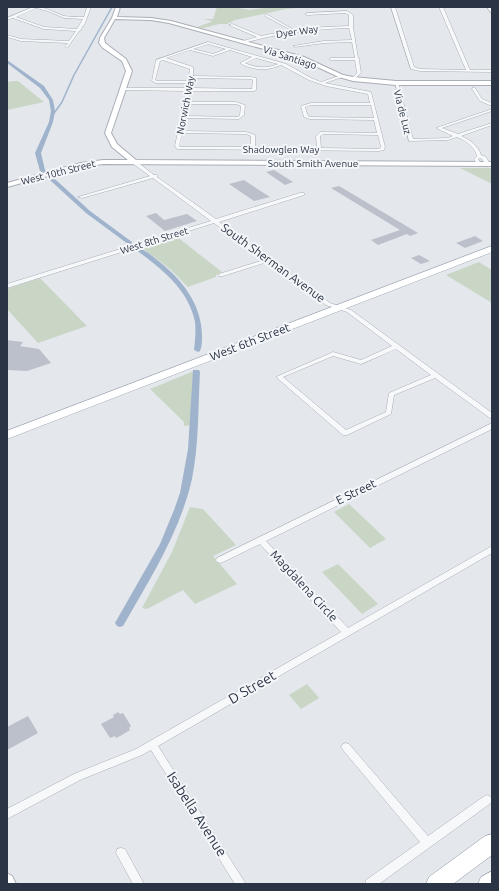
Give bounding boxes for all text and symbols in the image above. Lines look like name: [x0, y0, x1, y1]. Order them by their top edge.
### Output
street label: Dyer Way: [275, 23, 319, 40]
street label: Via Santiago: [262, 44, 318, 71]
street label: Norwich Way: [174, 75, 197, 135]
street label: Via de Luz: [392, 89, 413, 136]
street label: Shadowglen Way: [243, 144, 319, 155]
street label: West 10th Street: [20, 158, 97, 187]
street label: South Smith Avenue: [268, 158, 358, 169]
street label: South Sherman Avenue: [219, 220, 328, 305]
street label: West 8th Street: [119, 225, 190, 256]
street label: West 6th Street: [208, 320, 292, 363]
street label: E Street: [334, 476, 378, 507]
street label: Magdalena Circle: [268, 547, 341, 624]
street label: D Street: [225, 667, 279, 707]
street label: Isabella Avenue: [164, 769, 230, 859]

